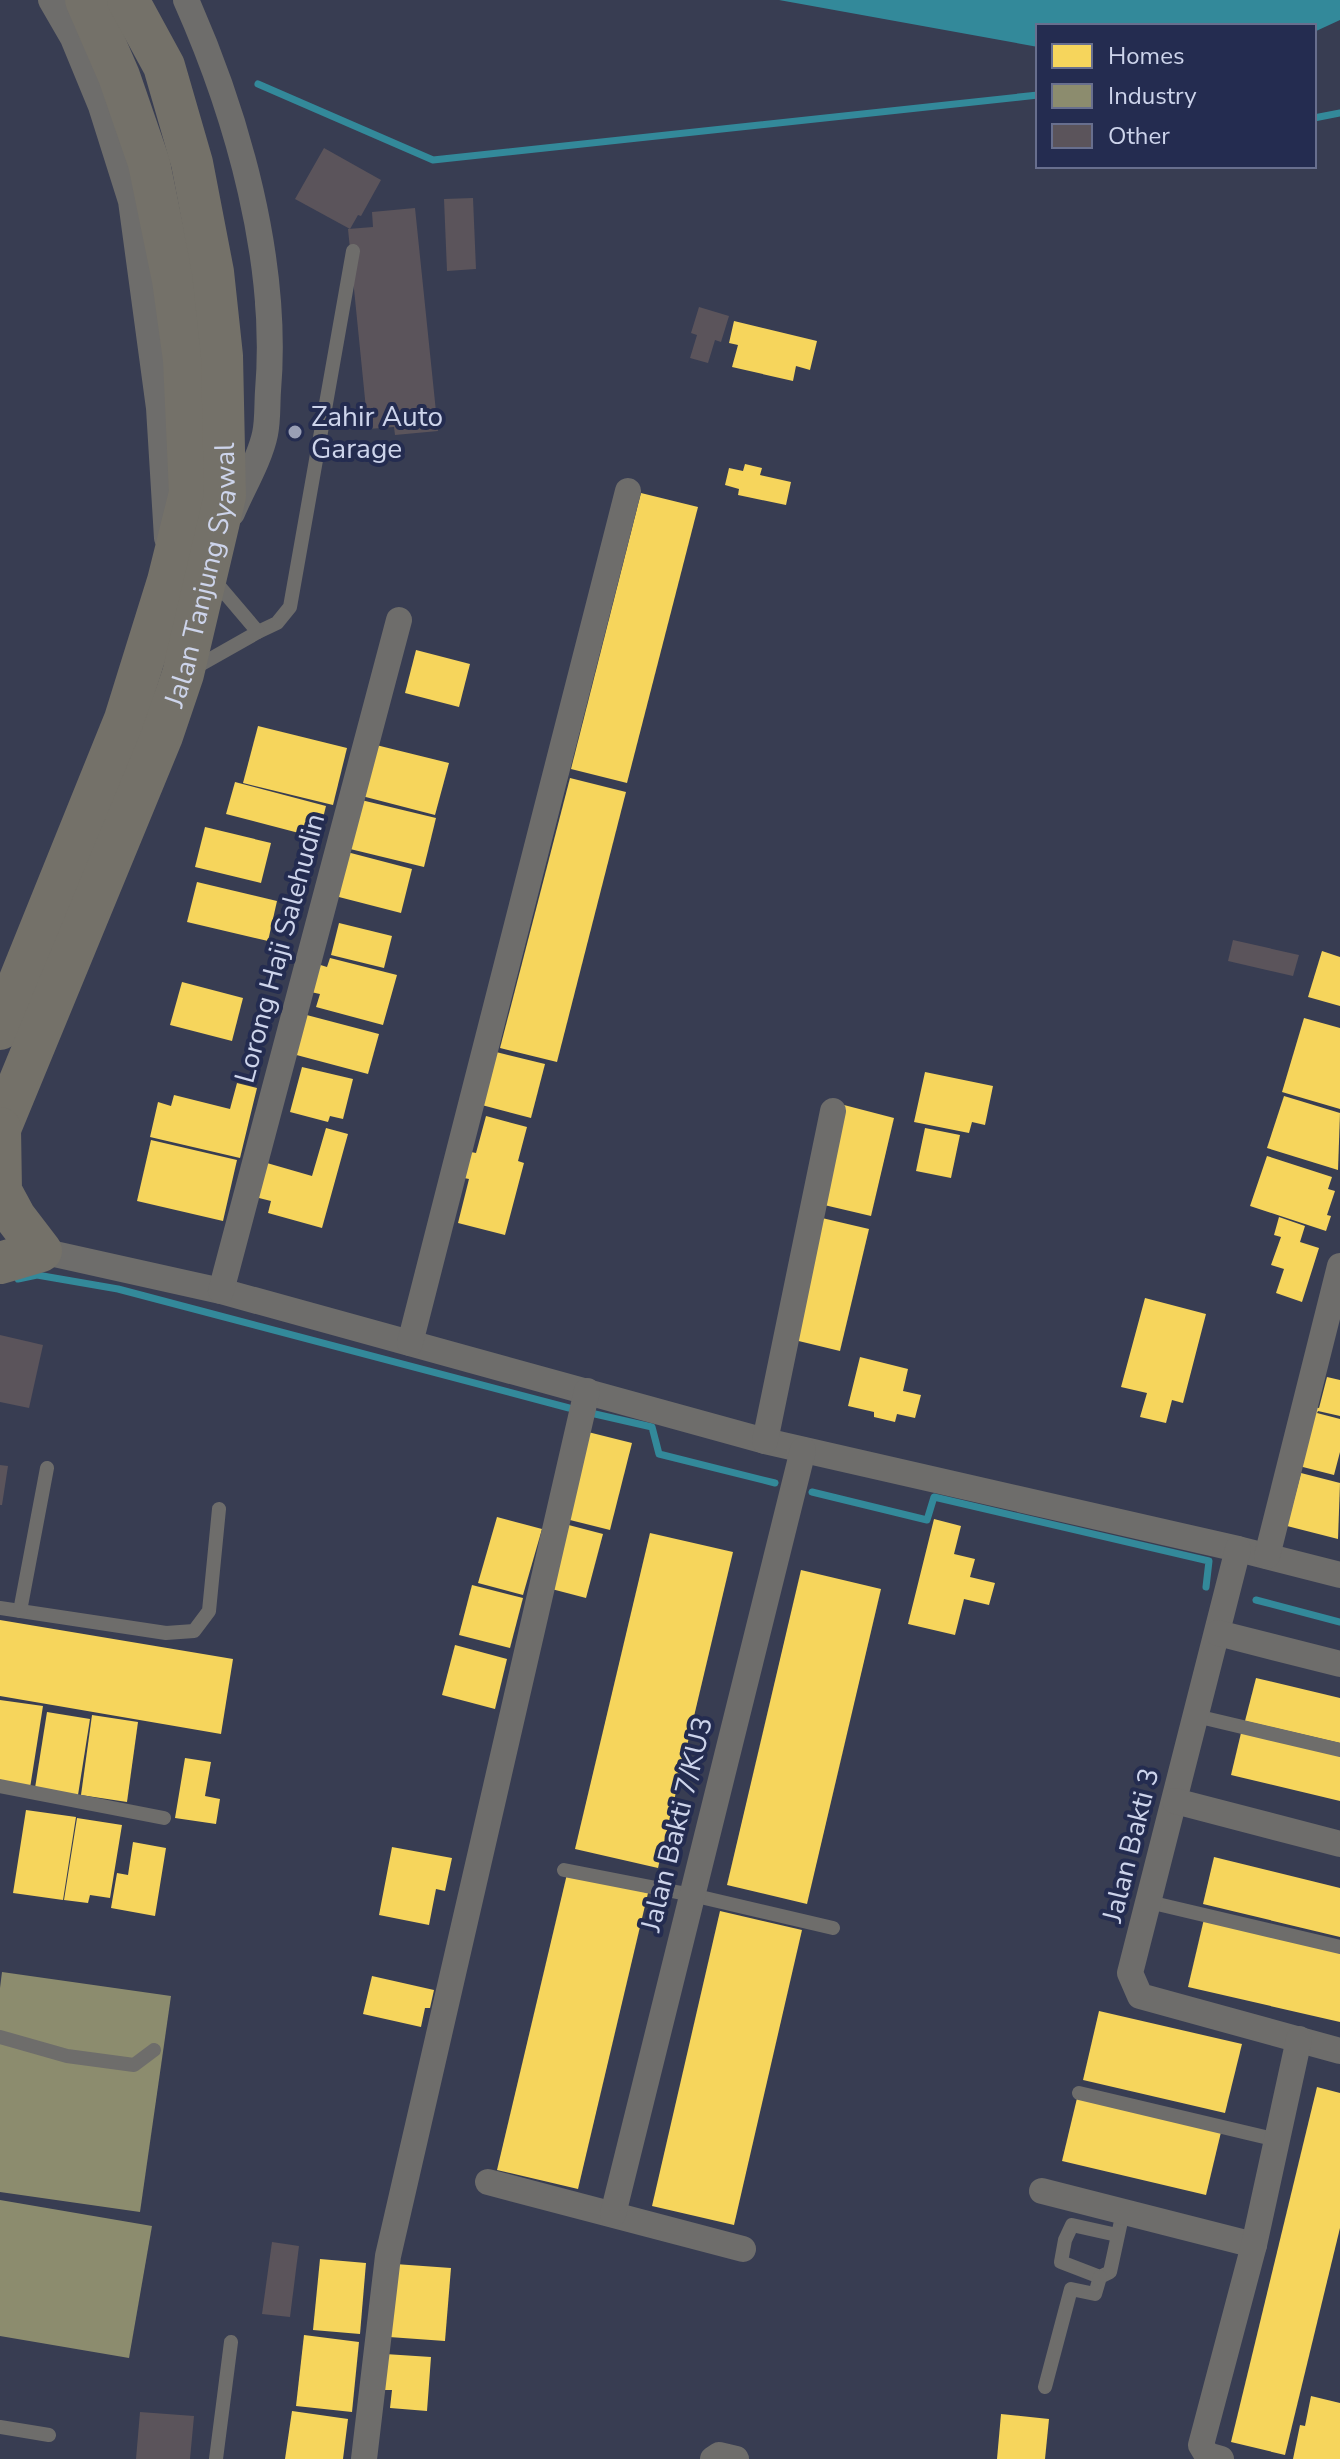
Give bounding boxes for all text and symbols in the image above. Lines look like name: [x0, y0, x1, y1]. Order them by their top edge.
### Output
legend: [1036, 24, 1316, 168]
text: Homes: [1108, 40, 1184, 72]
text: Industry: [1108, 80, 1197, 112]
text: Other: [1108, 120, 1170, 152]
place label: Zahir Auto Garage: [311, 398, 443, 468]
marker: Zahir Auto Garage: [286, 423, 304, 441]
street label: Jalan Tanjung Syawal: [155, 441, 246, 713]
street label: Lorong Haji Salehudin: [226, 809, 334, 1087]
street label: Jalan Bakti 7/KU3: [632, 1713, 722, 1937]
street label: Jalan Bakti 3: [1093, 1764, 1169, 1927]

